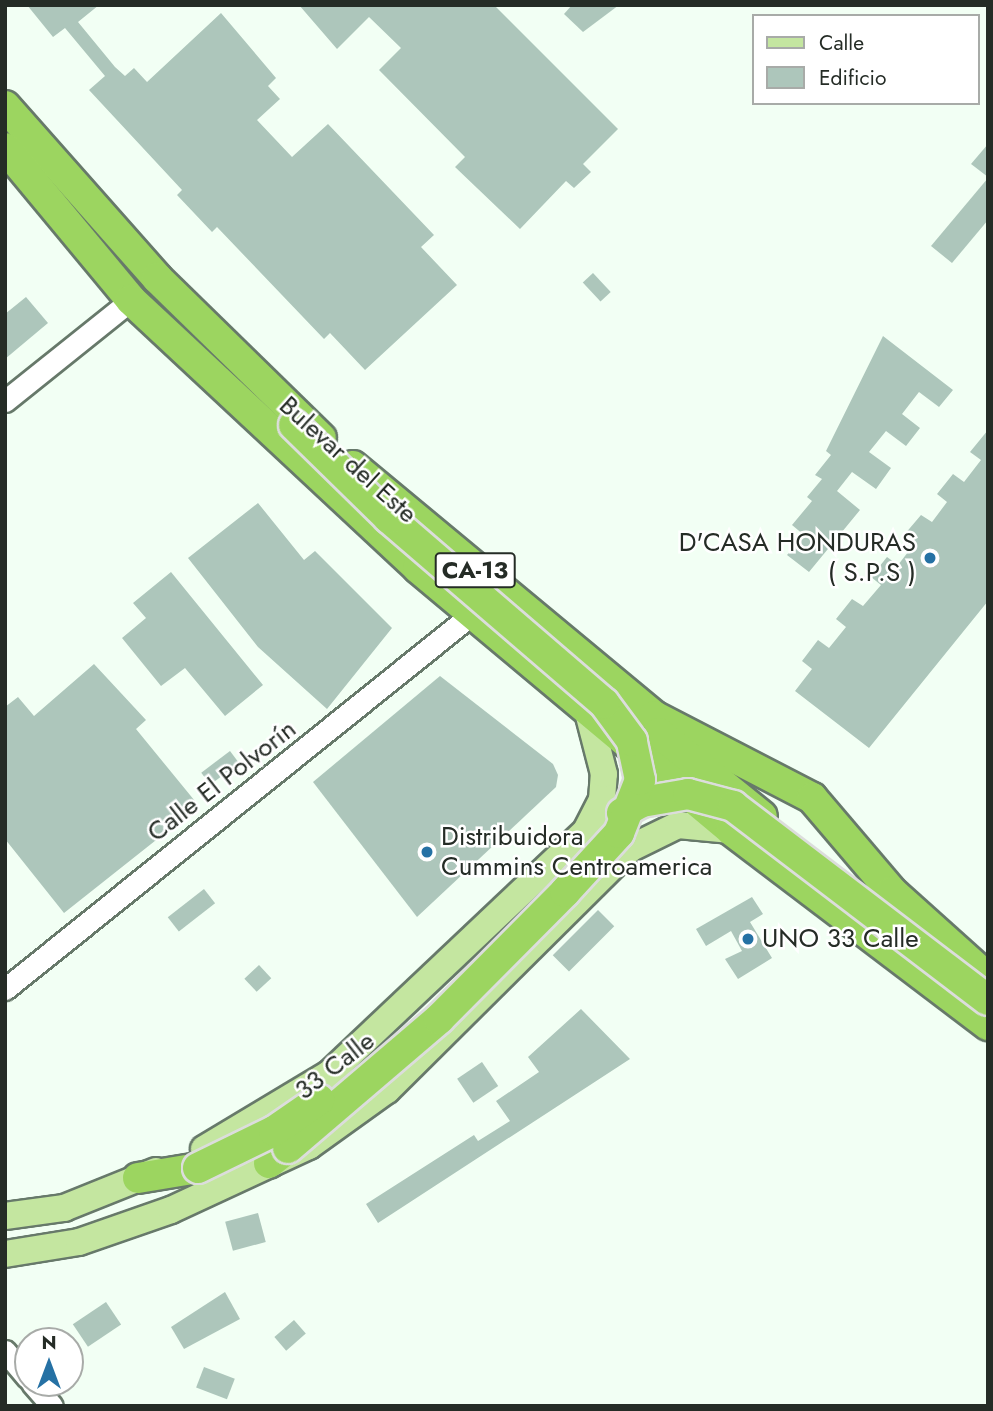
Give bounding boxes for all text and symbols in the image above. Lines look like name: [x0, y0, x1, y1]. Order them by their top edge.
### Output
legend: [752, 14, 979, 105]
text: Calle: [819, 28, 864, 58]
text: Edificio: [819, 63, 886, 93]
street label: Bulevar del Este: [273, 390, 423, 530]
place label: D'CASA HONDURAS ( S.P.S ): [679, 527, 916, 588]
road number: CA-13: [433, 550, 517, 590]
marker: D'CASA HONDURAS ( S.P.S ): [922, 550, 938, 566]
street label: Calle El Polvorín: [142, 713, 302, 849]
place label: Distribuidora Cummins Centroamerica: [441, 821, 712, 882]
marker: Distribuidora Cummins Centroamerica: [419, 844, 435, 860]
place label: UNO 33 Calle: [762, 923, 919, 955]
marker: UNO 33 Calle: [740, 931, 756, 947]
street label: 33 Calle: [289, 1025, 381, 1107]
north arrow: [14, 1327, 84, 1397]
text: N: [41, 1329, 57, 1356]

